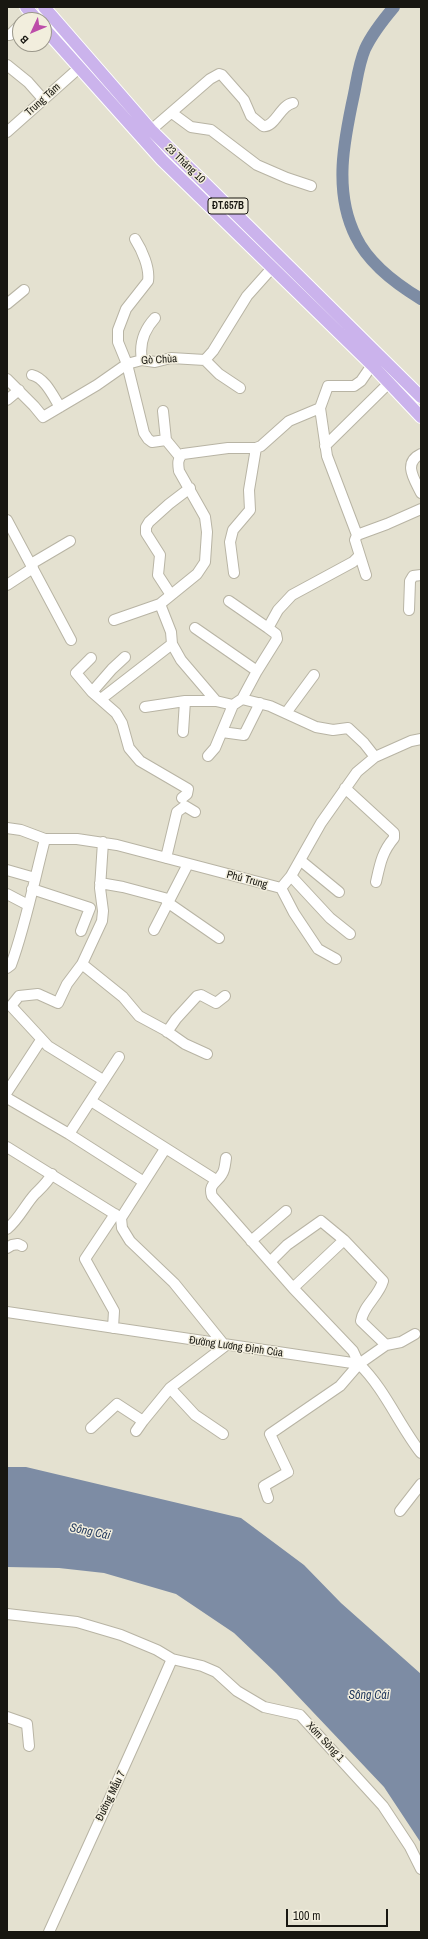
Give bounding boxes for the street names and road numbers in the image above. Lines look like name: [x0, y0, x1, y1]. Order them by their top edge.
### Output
street label: Trung Tâm: [23, 81, 63, 119]
street label: 23 Tháng 10: [162, 142, 208, 186]
road number: ĐT.657B: [208, 198, 248, 214]
street label: Gò Chùa: [141, 352, 177, 368]
street label: Phú Trung: [225, 868, 269, 892]
street label: Đường Lương Định Của: [188, 1334, 284, 1360]
street label: Xóm Sông 1: [303, 1719, 347, 1765]
street label: Đường Mẫu 7: [93, 1769, 129, 1823]

